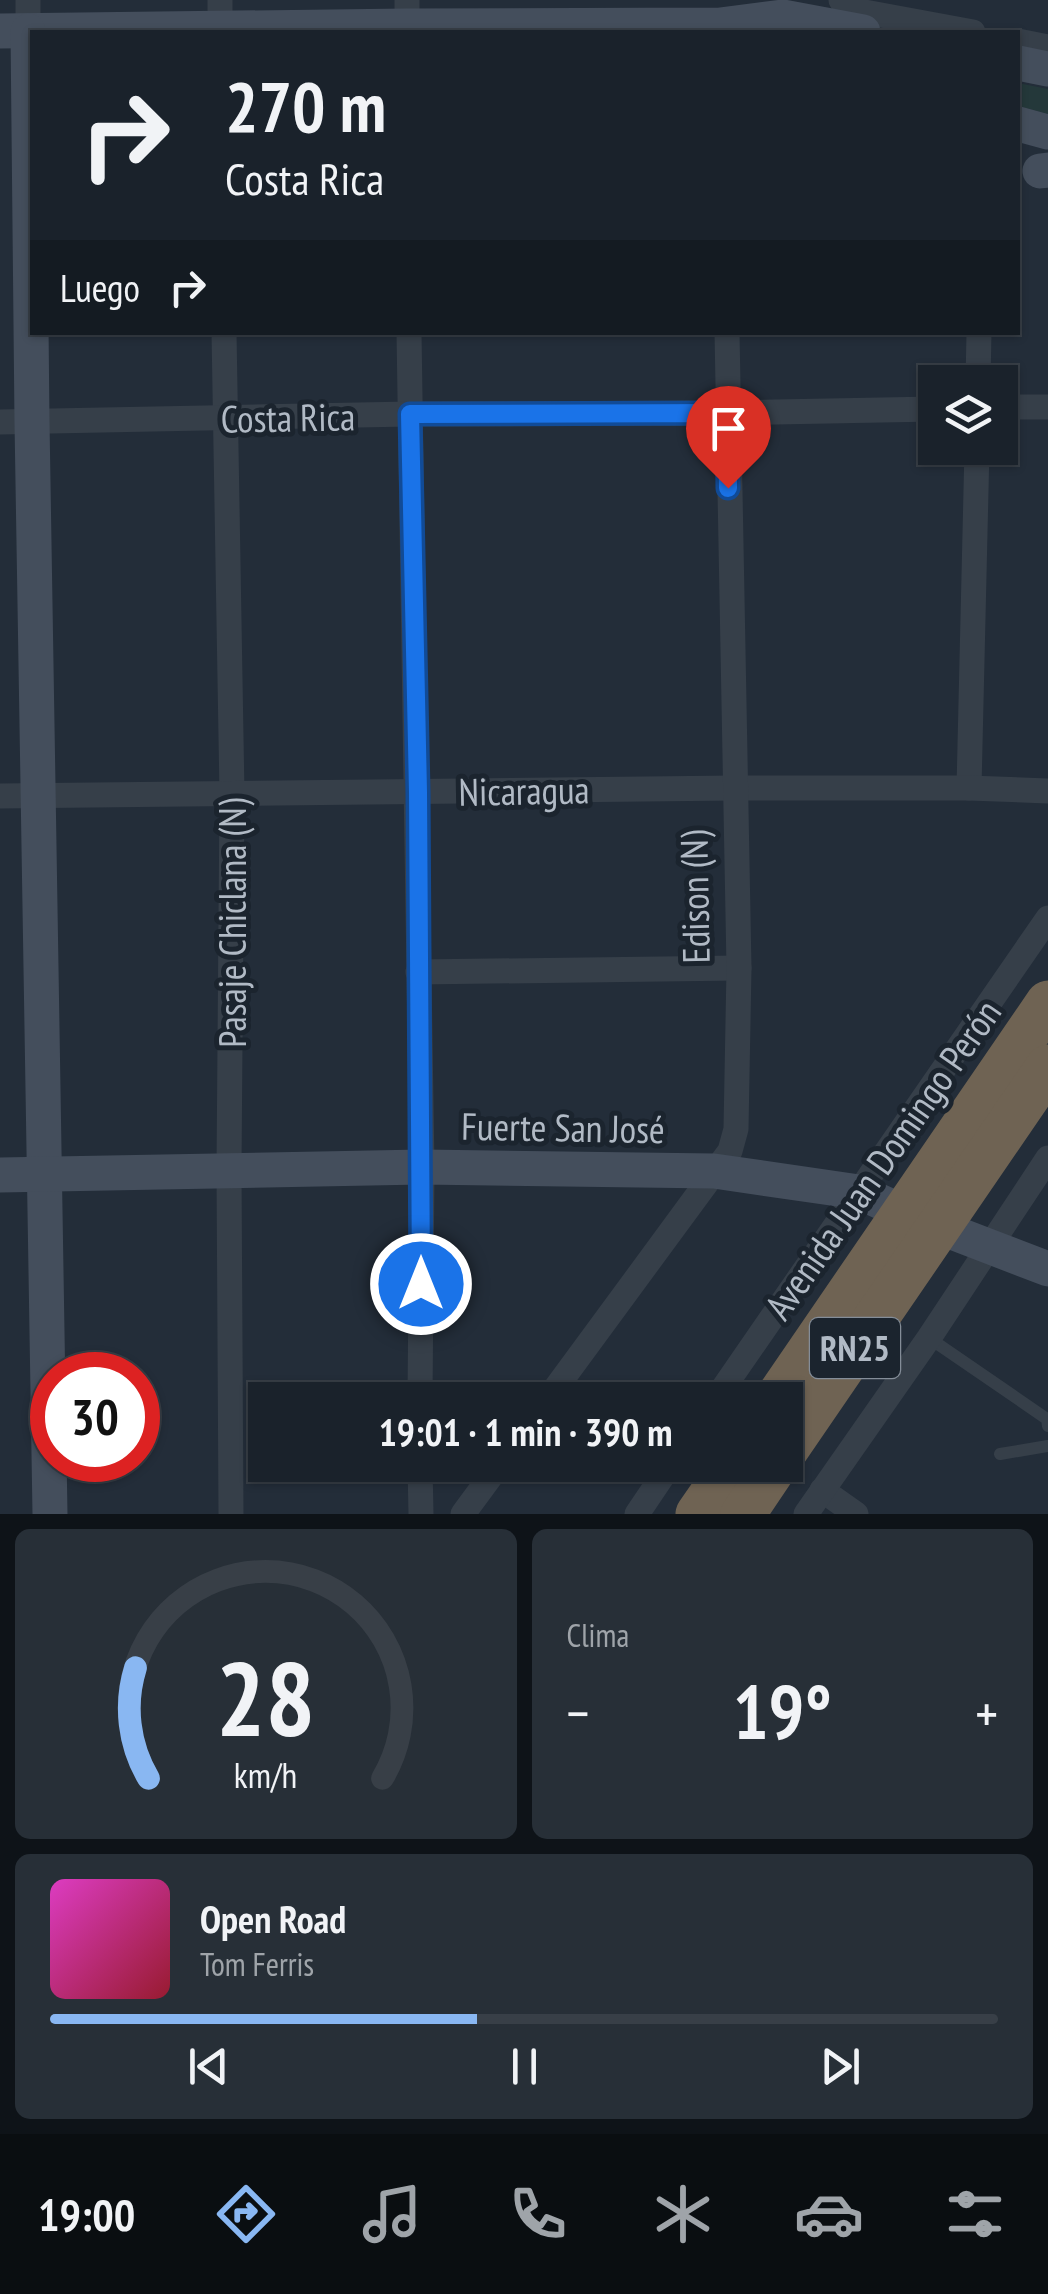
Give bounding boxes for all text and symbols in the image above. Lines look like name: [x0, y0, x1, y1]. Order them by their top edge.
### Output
text: 270 m: [225, 61, 386, 151]
icon: right: [60, 70, 190, 200]
text: Costa Rica: [225, 149, 384, 207]
icon: right: [160, 260, 215, 315]
text: Luego: [60, 263, 140, 312]
map controls: [918, 365, 1018, 465]
button: layers: [918, 365, 1018, 465]
pin: [686, 386, 771, 489]
street label: Costa Rica: [220, 391, 356, 443]
icon: arrive: [701, 401, 756, 456]
street label: Nicaragua: [458, 764, 590, 816]
street label: Pasaje Chiclana (N): [207, 798, 256, 1048]
street label: Edison (N): [668, 830, 720, 964]
street label: Avenida Juan Domingo Perón: [753, 989, 1011, 1329]
street label: Fuerte San José: [461, 1101, 665, 1153]
position arrow: [369, 1232, 473, 1336]
road number: RN25: [810, 1318, 900, 1378]
speed limit sign: 30: [30, 1352, 160, 1482]
text: 19:01 · 1 min · 390 m: [379, 1407, 672, 1456]
text: Clima: [567, 1614, 629, 1656]
text: 28: [216, 1630, 315, 1765]
text: 19°: [733, 1663, 832, 1760]
text: −: [567, 1677, 589, 1748]
text: +: [975, 1677, 998, 1748]
text: km/h: [234, 1752, 297, 1798]
text: Open Road: [200, 1894, 346, 1943]
text: Tom Ferris: [200, 1943, 314, 1985]
icon: previous: [181, 2039, 236, 2094]
icon: pause: [497, 2039, 552, 2094]
icon: next: [813, 2039, 868, 2094]
icon: directions: [211, 2179, 281, 2249]
icon: music: [357, 2179, 427, 2249]
icon: phone: [503, 2179, 573, 2249]
icon: climate: [648, 2179, 718, 2249]
icon: car: [794, 2179, 864, 2249]
icon: filters: [940, 2179, 1010, 2249]
text: 19:00: [38, 2185, 135, 2243]

